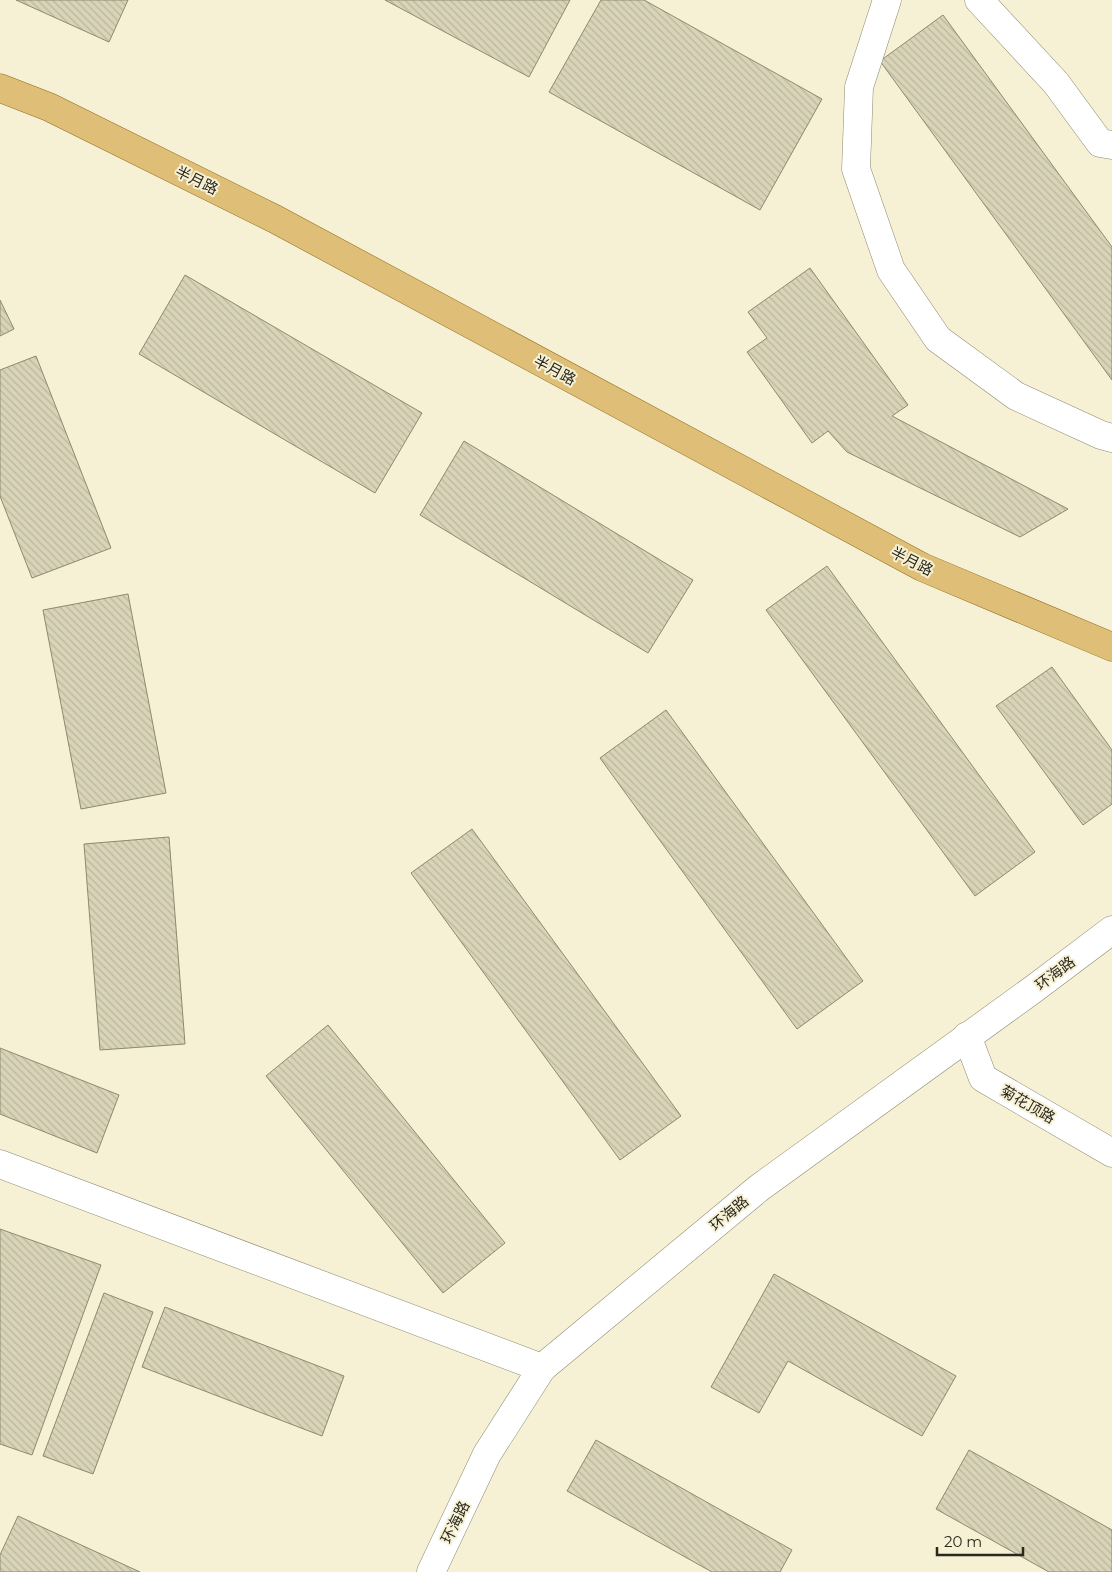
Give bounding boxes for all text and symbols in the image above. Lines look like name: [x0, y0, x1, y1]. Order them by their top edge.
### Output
street label: 半月路: [173, 162, 221, 198]
street label: 半月路: [531, 351, 579, 389]
street label: 半月路: [888, 542, 936, 580]
street label: 环海路: [1031, 952, 1079, 994]
street label: 菊花顶路: [997, 1081, 1059, 1127]
street label: 环海路: [706, 1191, 752, 1235]
street label: 环海路: [437, 1498, 473, 1546]
scale bar: [937, 1524, 1023, 1556]
text: 20 m: [944, 1532, 982, 1551]

